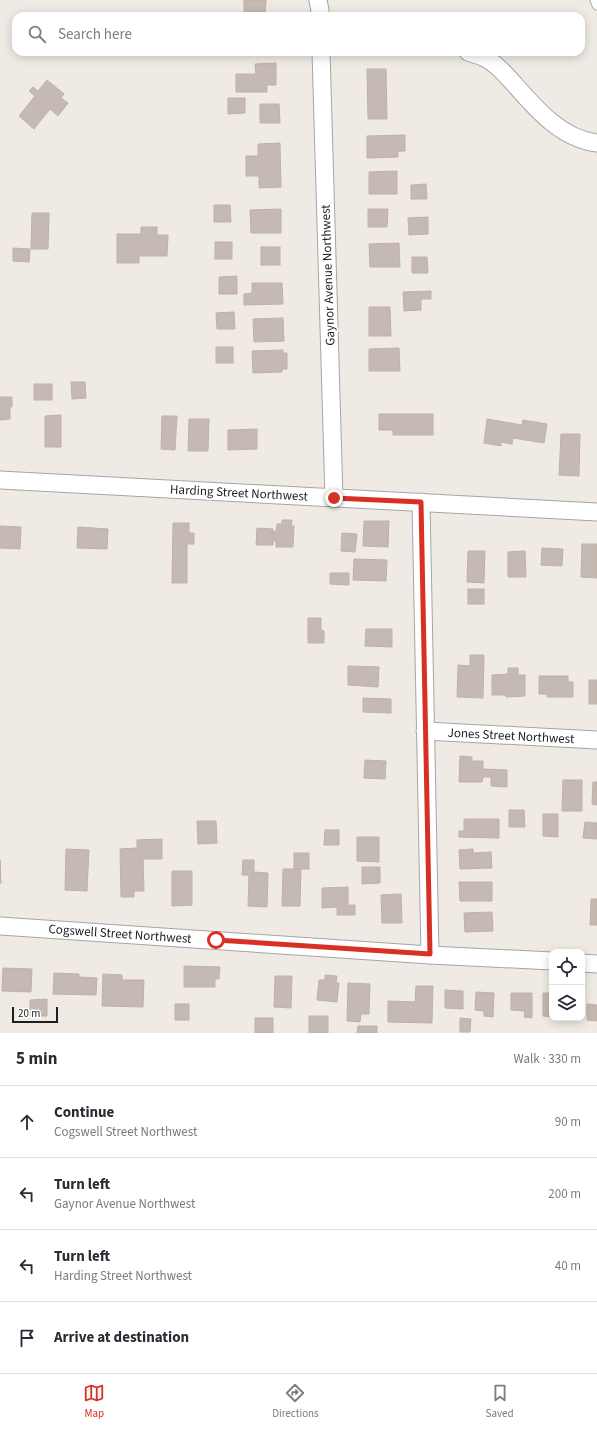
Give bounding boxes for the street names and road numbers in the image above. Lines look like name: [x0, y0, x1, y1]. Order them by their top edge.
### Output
street label: Gaynor Avenue Northwest: [317, 203, 339, 346]
street label: Harding Street Northwest: [170, 480, 309, 506]
street label: Jones Street Northwest: [447, 724, 575, 748]
street label: Cogswell Street Northwest: [48, 920, 193, 948]

